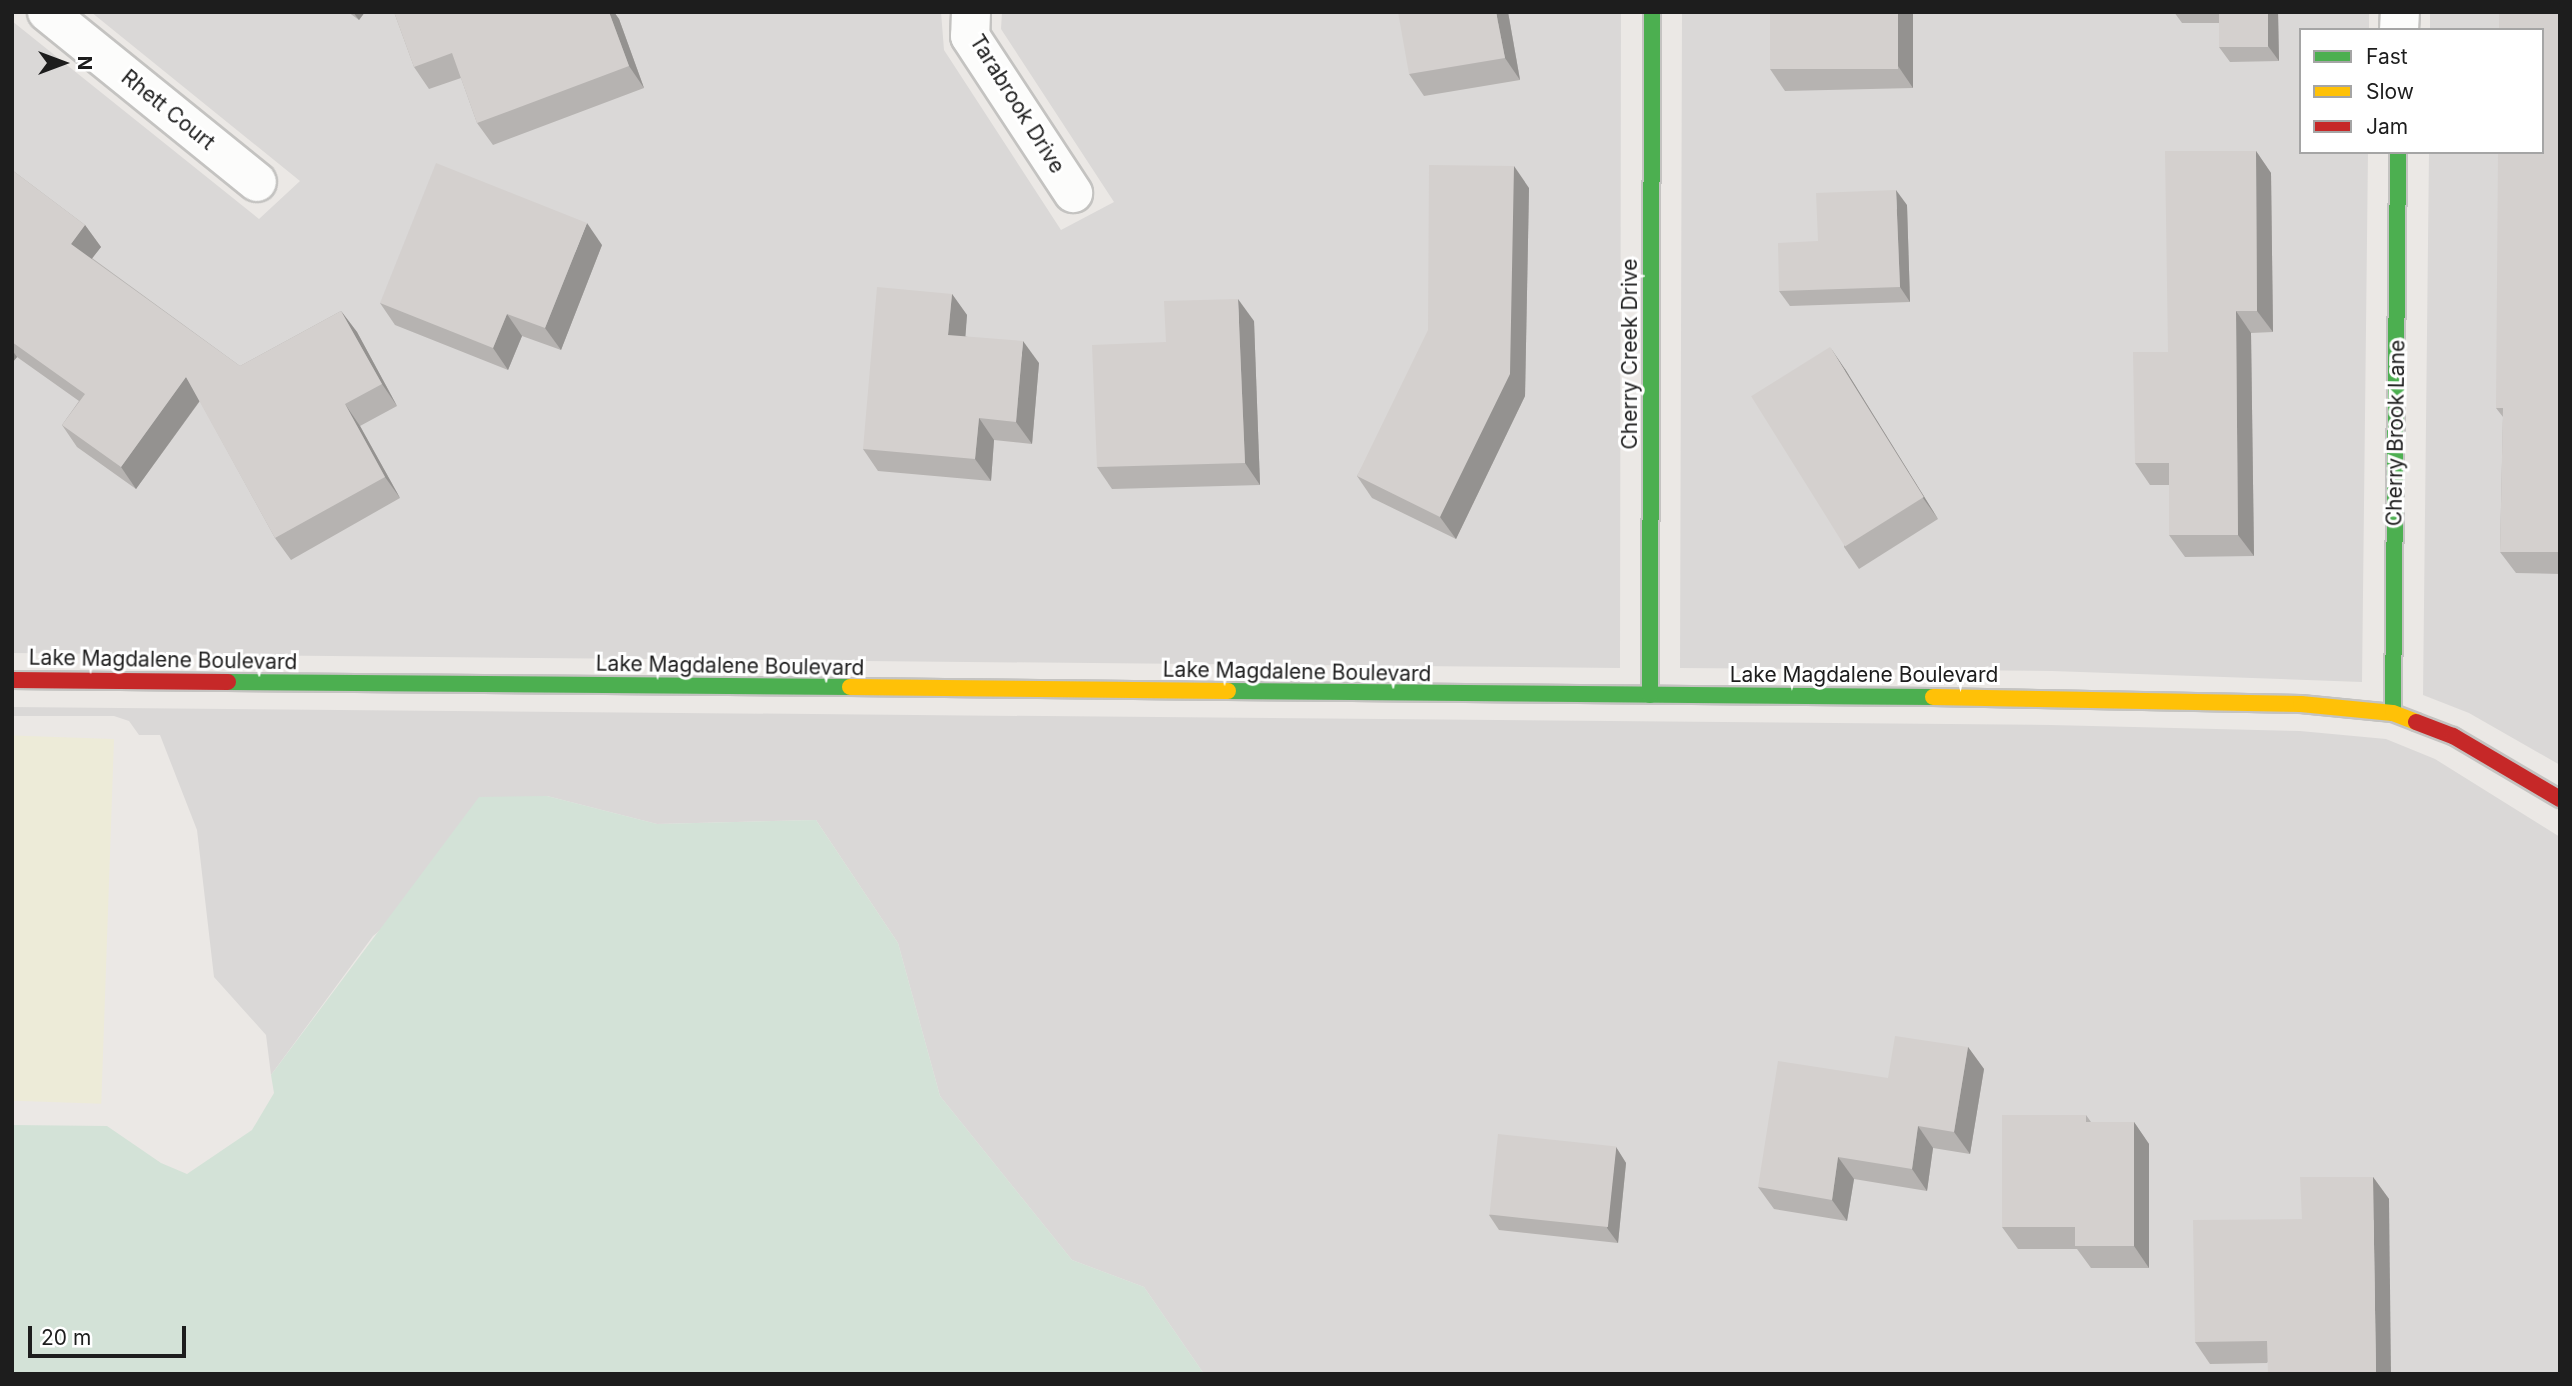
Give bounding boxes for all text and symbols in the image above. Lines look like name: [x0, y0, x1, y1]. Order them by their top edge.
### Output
north arrow: [28, 28, 98, 98]
legend: [2299, 28, 2544, 154]
street label: Tarabrook Drive: [964, 30, 1070, 178]
text: Fast: [2366, 44, 2408, 69]
text: N: [73, 56, 96, 70]
street label: Rhett Court: [116, 65, 220, 155]
text: Slow: [2366, 79, 2414, 104]
text: Jam: [2366, 114, 2408, 139]
street label: Cherry Creek Drive: [1617, 258, 1643, 450]
street label: Cherry Brook Lane: [2382, 340, 2410, 526]
street label: Lake Magdalene Boulevard: [28, 645, 298, 675]
street label: Lake Magdalene Boulevard: [595, 651, 865, 681]
street label: Lake Magdalene Boulevard: [1162, 657, 1432, 687]
street label: Lake Magdalene Boulevard: [1730, 662, 1998, 688]
scale bar: [32, 1312, 189, 1356]
text: 20 m: [41, 1325, 91, 1350]

